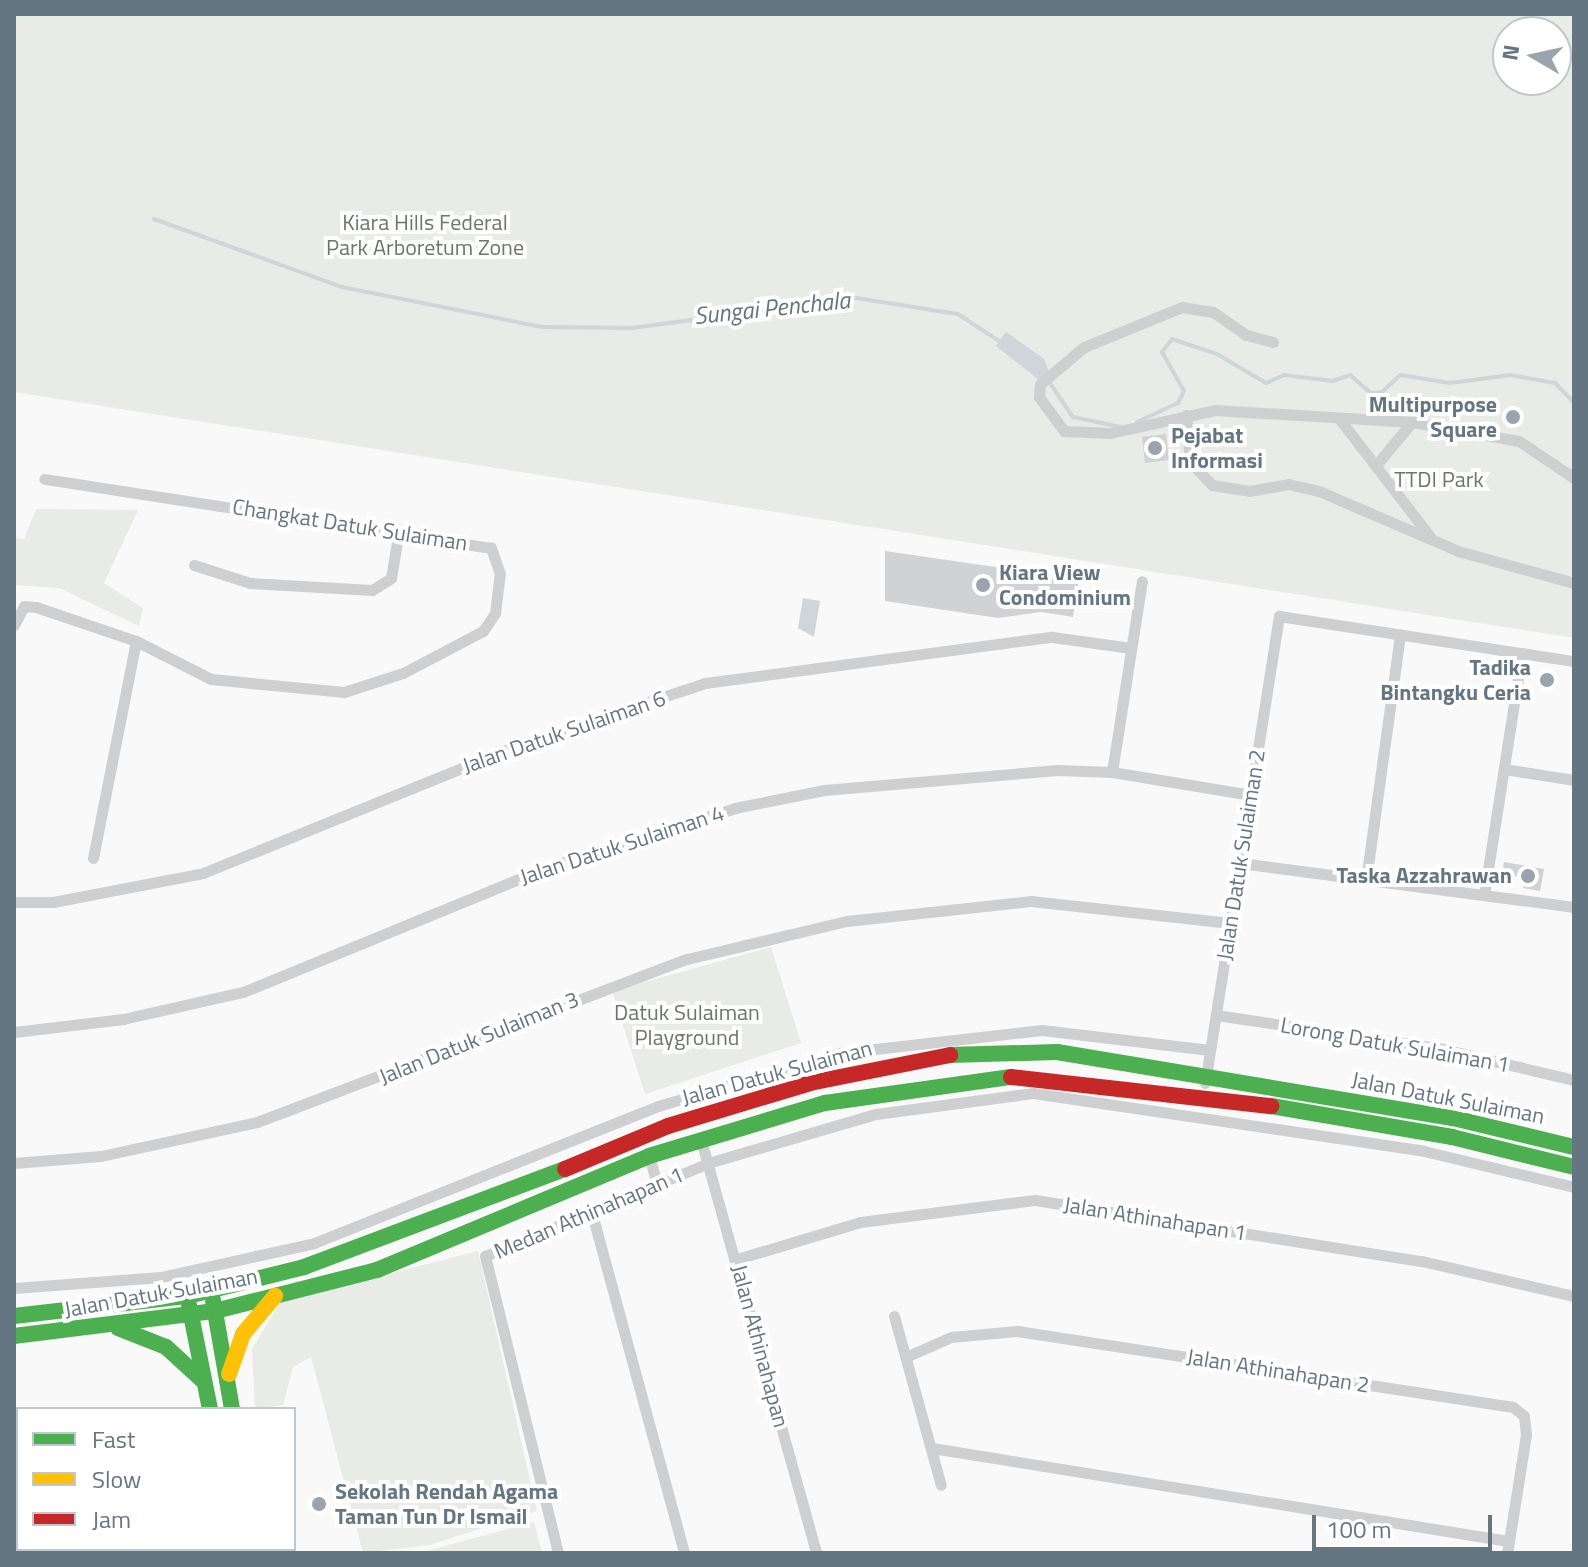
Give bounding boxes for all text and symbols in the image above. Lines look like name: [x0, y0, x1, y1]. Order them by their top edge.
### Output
north arrow: [1492, 16, 1572, 96]
text: N: [1492, 42, 1528, 63]
park label: Kiara Hills Federal Park Arboretum Zone: [326, 209, 524, 260]
water label: Sungai Penchala: [693, 286, 851, 330]
place label: Multipurpose Square: [1369, 391, 1497, 442]
marker: Multipurpose Square: [1504, 408, 1522, 426]
place label: Pejabat Informasi: [1171, 422, 1263, 474]
marker: Pejabat Informasi: [1146, 439, 1164, 457]
park label: TTDI Park: [1394, 467, 1484, 493]
street label: Changkat Datuk Sulaiman: [231, 493, 469, 557]
place label: Kiara View Condominium: [999, 559, 1131, 610]
marker: Kiara View Condominium: [974, 576, 992, 594]
place label: Tadika Bintangku Ceria: [1380, 654, 1531, 706]
marker: Tadika Bintangku Ceria: [1538, 671, 1556, 689]
street label: Jalan Datuk Sulaiman 6: [459, 685, 669, 779]
street label: Jalan Datuk Sulaiman 2: [1211, 748, 1271, 962]
street label: Jalan Datuk Sulaiman 4: [517, 800, 727, 890]
place label: Taska Azzahrawan: [1337, 863, 1512, 889]
marker: Taska Azzahrawan: [1519, 867, 1537, 885]
street label: Jalan Datuk Sulaiman 3: [375, 986, 583, 1090]
park label: Datuk Sulaiman Playground: [614, 999, 760, 1050]
street label: Lorong Datuk Sulaiman 1: [1279, 1012, 1511, 1078]
street label: Jalan Datuk Sulaiman: [679, 1035, 875, 1111]
street label: Jalan Datuk Sulaiman: [1349, 1066, 1547, 1130]
street label: Medan Athinahapan 1: [490, 1161, 688, 1265]
street label: Jalan Athinahapan 1: [1062, 1192, 1248, 1246]
street label: Jalan Athinahapan: [726, 1262, 794, 1430]
street label: Jalan Datuk Sulaiman: [62, 1263, 260, 1323]
street label: Jalan Athinahapan 2: [1185, 1344, 1371, 1398]
legend: [16, 1407, 296, 1551]
text: Fast: [92, 1421, 135, 1457]
text: Slow: [92, 1461, 141, 1497]
place label: Sekolah Rendah Agama Taman Tun Dr Ismail: [335, 1478, 558, 1530]
marker: Sekolah Rendah Agama Taman Tun Dr Ismail: [310, 1495, 328, 1513]
scale bar: [1316, 1499, 1496, 1549]
text: Jam: [92, 1501, 131, 1537]
text: 100 m: [1326, 1511, 1392, 1547]

